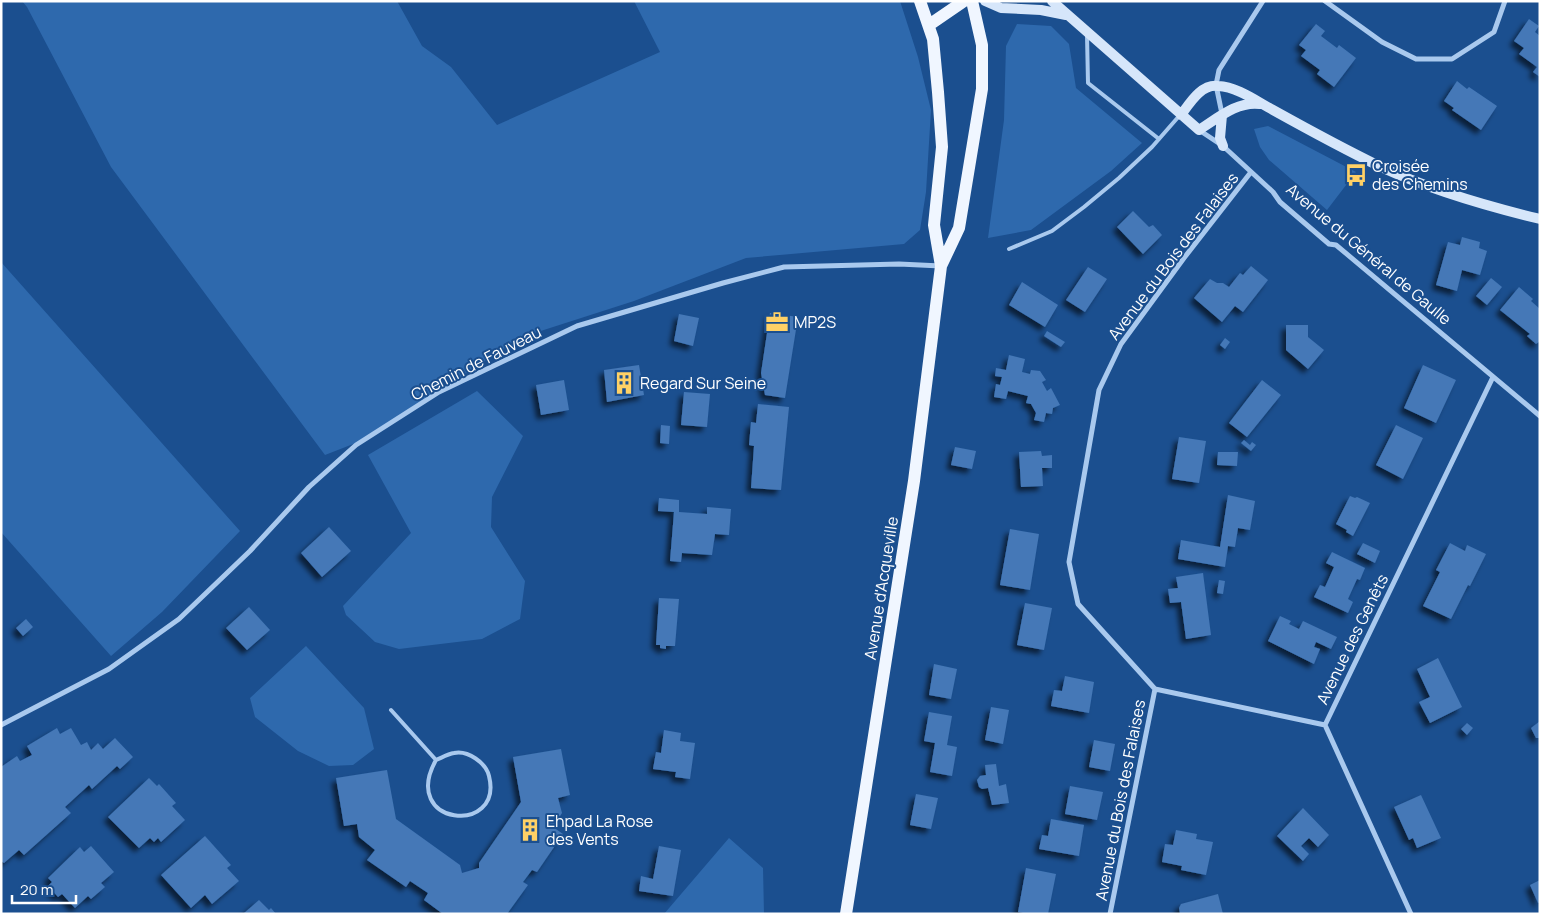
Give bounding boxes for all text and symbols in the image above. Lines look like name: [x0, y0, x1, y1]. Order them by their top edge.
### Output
place label: Croisée des Chemins: [1372, 155, 1468, 195]
bus stop icon: Croisée des Chemins: [1343, 162, 1369, 188]
street label: Avenue du Bois des Falaises: [1103, 168, 1243, 344]
street label: Avenue du Général de Gaulle: [1282, 178, 1456, 330]
office icon: MP2S: [764, 309, 790, 335]
place label: MP2S: [794, 311, 836, 333]
street label: Chemin de Fauveau: [407, 321, 545, 405]
building icon: Regard Sur Seine: [611, 370, 637, 396]
place label: Regard Sur Seine: [640, 372, 766, 394]
street label: Avenue d'Acqueville: [859, 515, 903, 661]
street label: Avenue des Genêts: [1311, 570, 1393, 708]
street label: Avenue du Bois des Falaises: [1090, 698, 1150, 902]
place label: Ehpad La Rose des Vents: [546, 810, 653, 850]
building icon: Ehpad La Rose des Vents: [517, 817, 543, 843]
scale bar: [12, 872, 76, 904]
text: 20 m: [20, 879, 53, 900]

